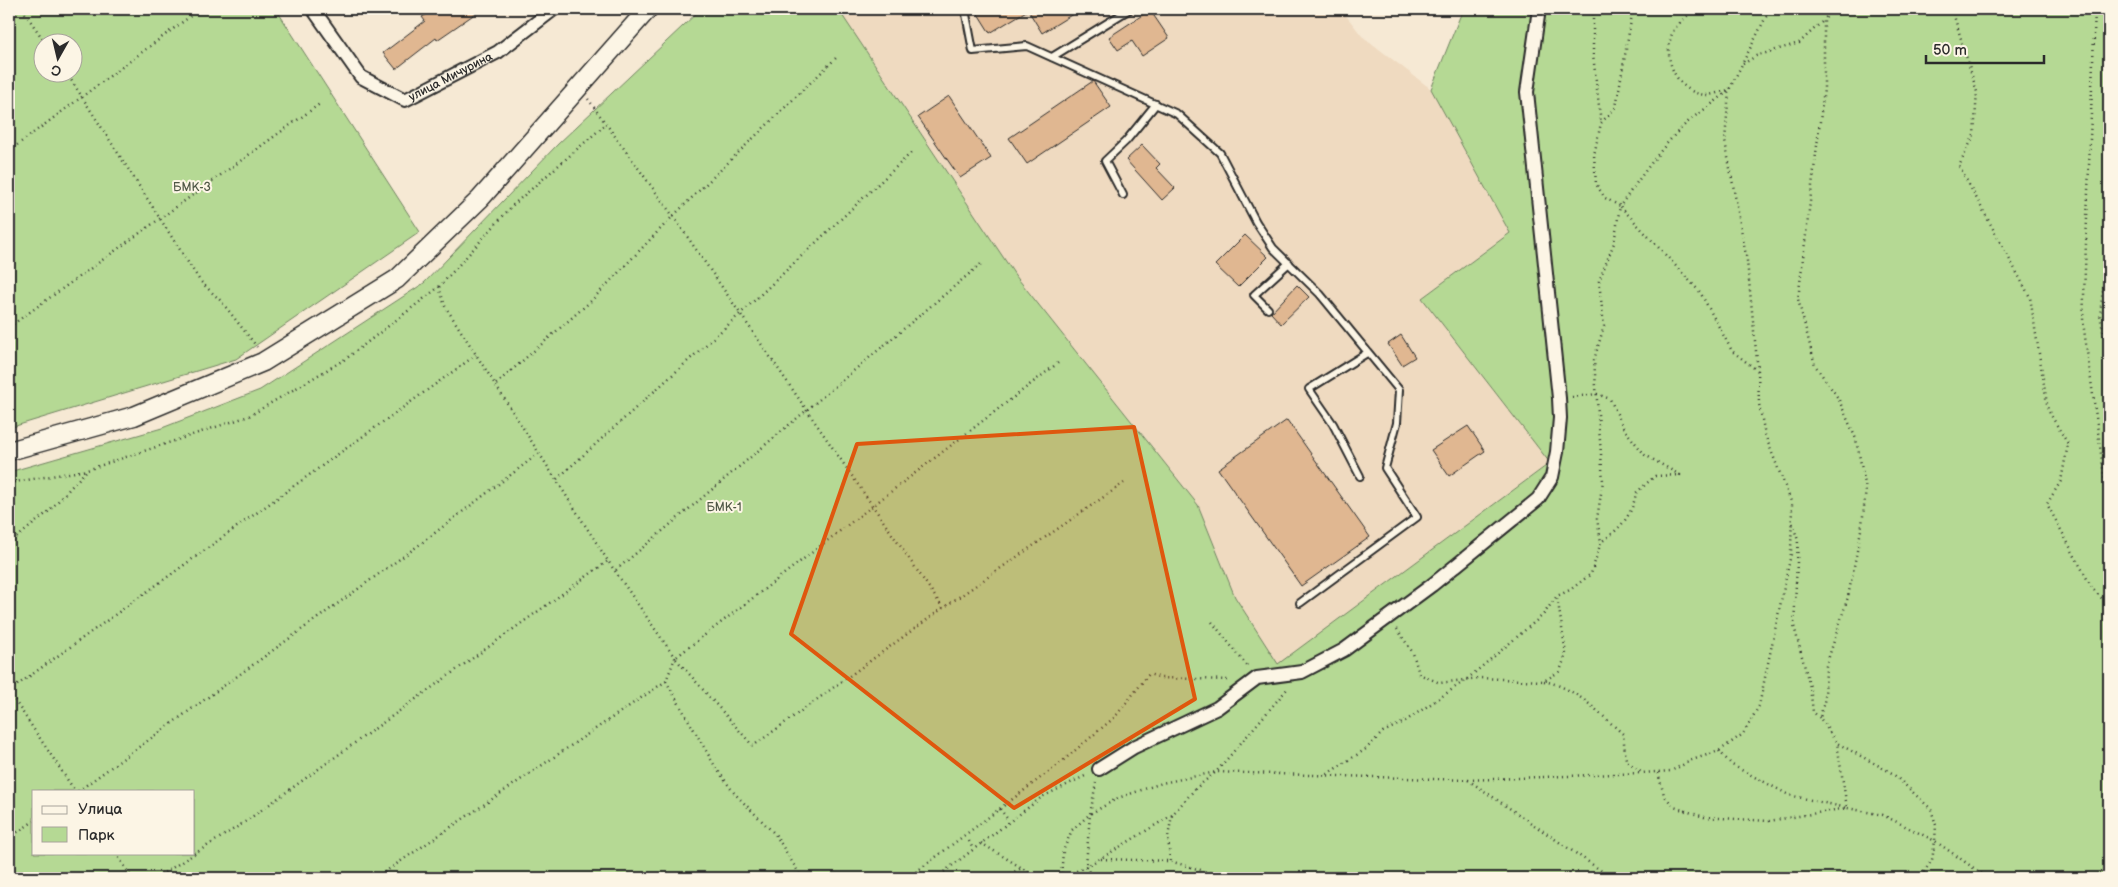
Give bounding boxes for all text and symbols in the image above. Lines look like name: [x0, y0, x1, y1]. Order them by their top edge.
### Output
north arrow: [32, 32, 82, 82]
scale bar: [1926, 32, 2043, 64]
text: 50 m: [1933, 41, 1967, 60]
street label: улица Мичурина: [406, 49, 495, 105]
text: С: [50, 61, 62, 79]
park label: БМК-3: [173, 180, 211, 195]
park label: БМК-1: [706, 500, 742, 515]
legend: [32, 790, 195, 854]
text: Улица: [78, 800, 123, 819]
text: Парк: [78, 826, 115, 845]

